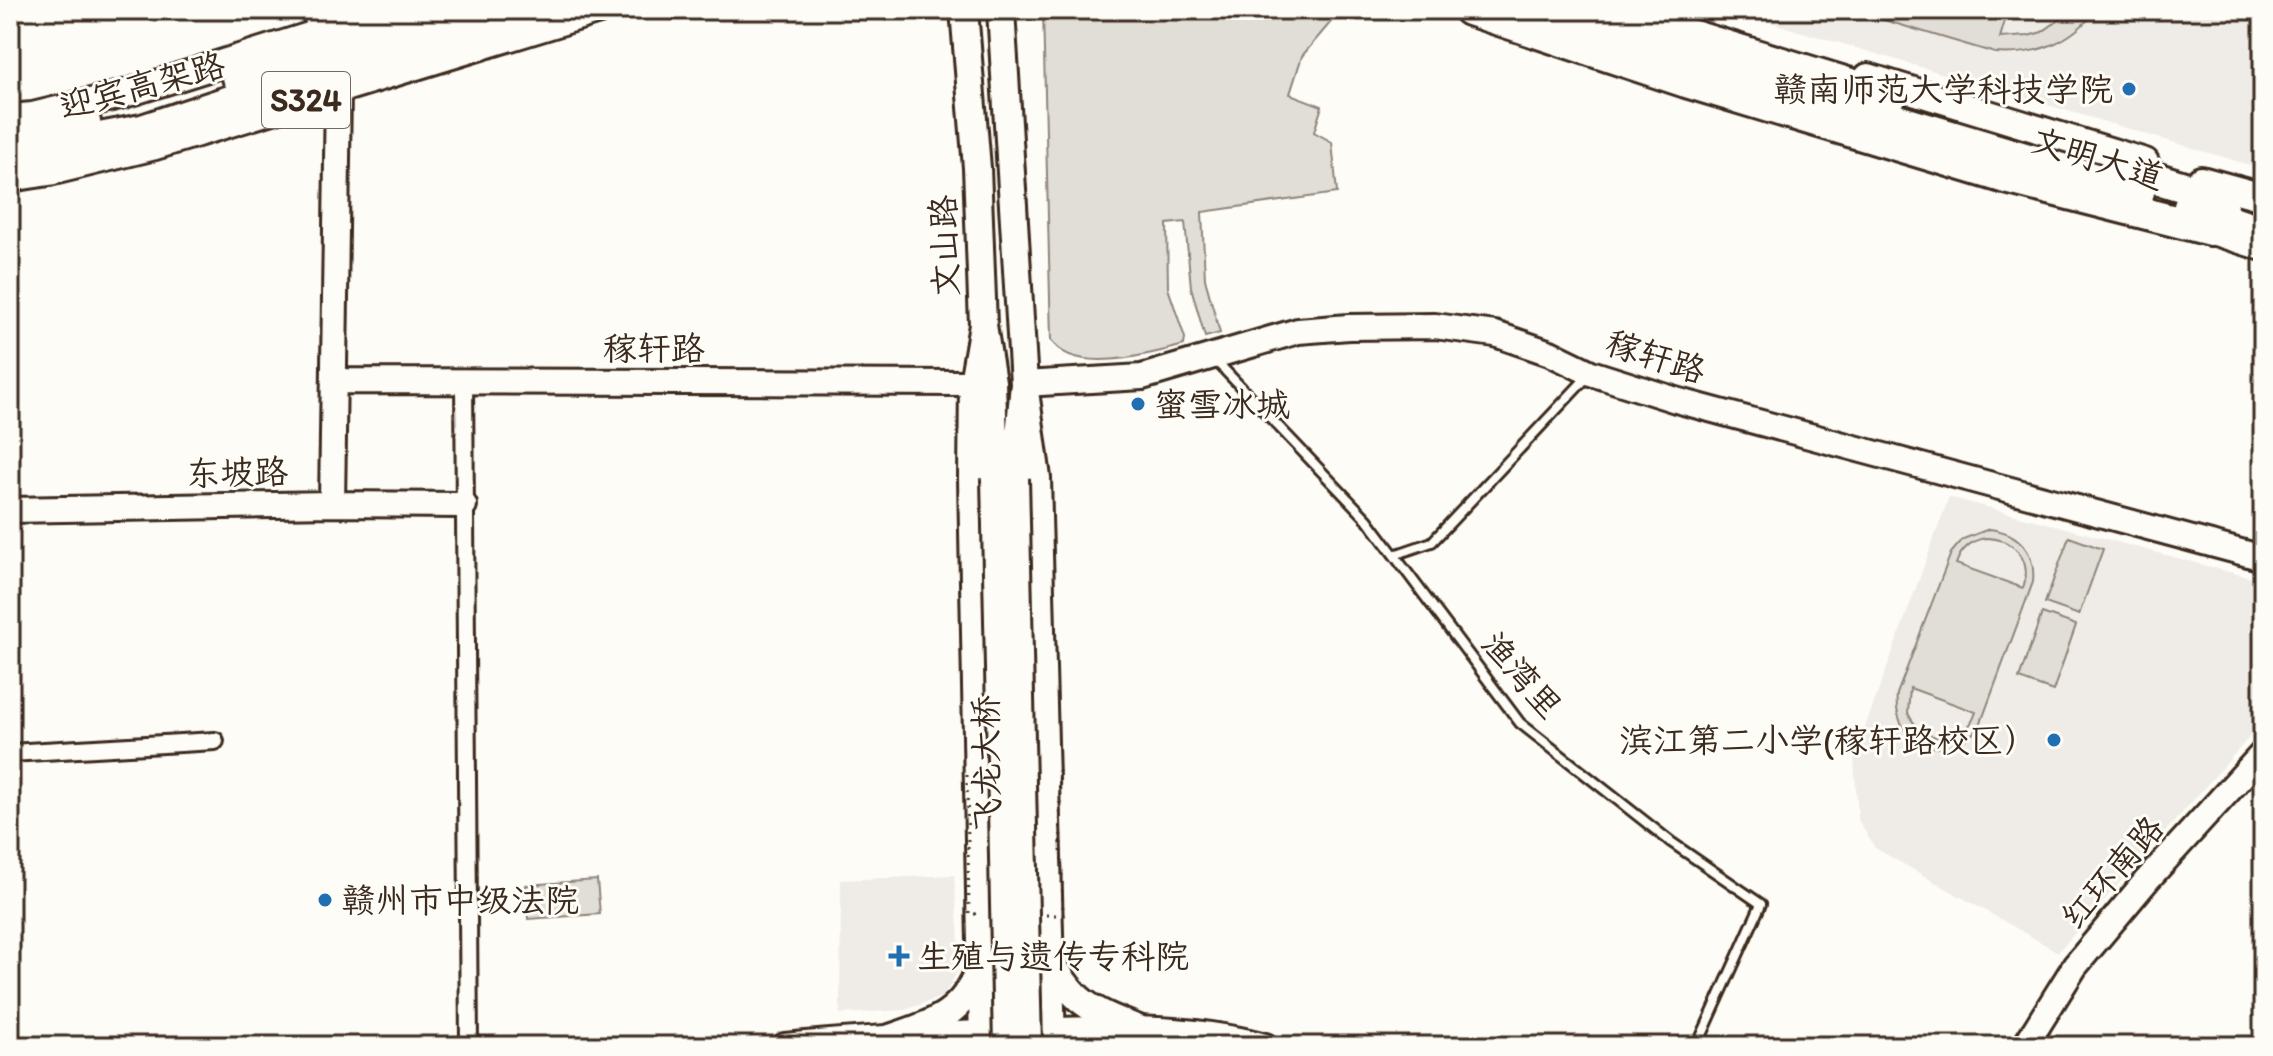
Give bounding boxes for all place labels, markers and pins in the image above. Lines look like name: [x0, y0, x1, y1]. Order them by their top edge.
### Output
place label: 赣南师范大学科技学院: [1773, 69, 2113, 110]
marker: 赣南师范大学科技学院: [2120, 80, 2138, 98]
place label: 蜜雪冰城: [1154, 384, 1290, 425]
marker: 蜜雪冰城: [1129, 395, 1147, 413]
place label: 滨江第二小学(稼轩路校区）: [1619, 720, 2038, 761]
marker: 滨江第二小学(稼轩路校区）: [2045, 731, 2063, 749]
place label: 赣州市中级法院: [341, 880, 579, 921]
marker: 赣州市中级法院: [316, 891, 334, 909]
place label: 生殖与遗传专科院: [917, 936, 1189, 977]
marker: 生殖与遗传专科院: [888, 945, 910, 967]

